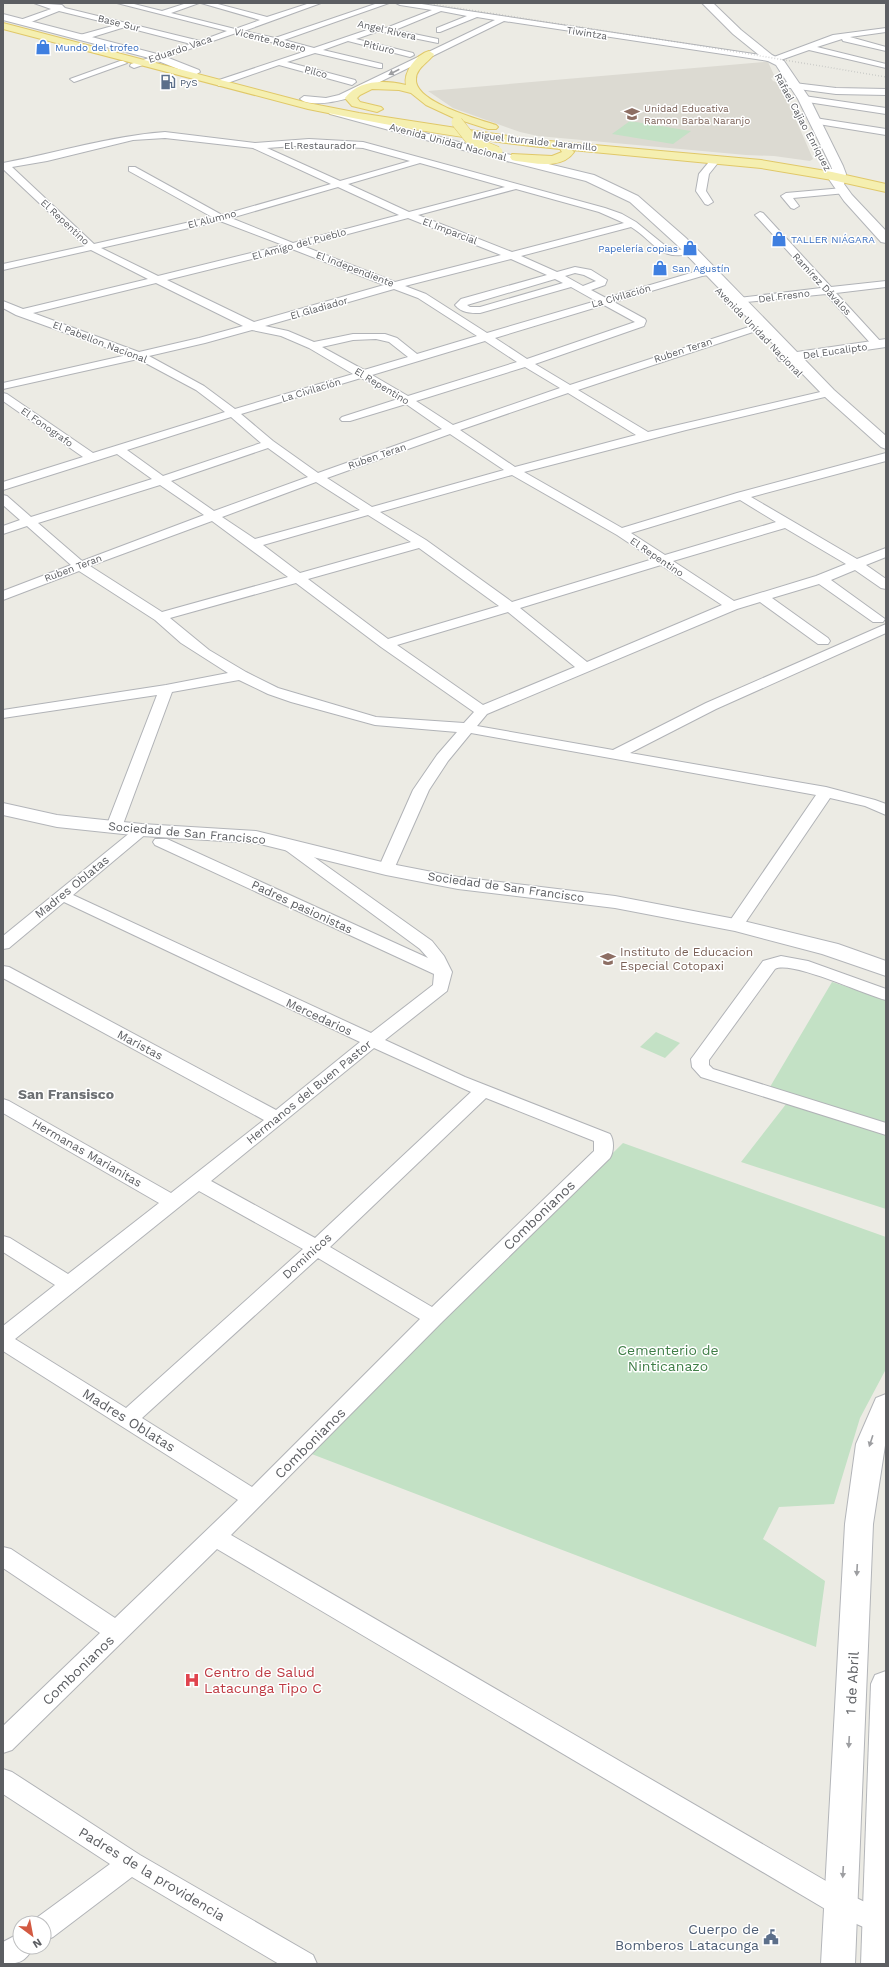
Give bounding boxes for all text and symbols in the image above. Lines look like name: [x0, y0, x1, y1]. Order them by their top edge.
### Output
street label: Base Sur: [97, 12, 141, 34]
street label: Angel Rivera: [357, 18, 418, 42]
street label: Tiwintza: [566, 24, 608, 42]
street label: Vicente Rosero: [233, 26, 307, 54]
street label: Eduardo Vaca: [147, 33, 213, 65]
shop icon: Mundo del trofeo: [34, 38, 52, 56]
street label: Pitiuro: [362, 38, 396, 56]
place label: Mundo del trofeo: [55, 42, 139, 53]
street label: Pilco: [303, 64, 329, 80]
one-way arrow: [388, 68, 400, 75]
street label: Rafael Cajiao Enríquez: [773, 71, 833, 173]
fuel station icon: PyS: [159, 73, 177, 91]
place label: PyS: [180, 77, 198, 88]
place label: Unidad Educativa Ramon Barba Naranjo: [644, 103, 750, 126]
school or university icon: Unidad Educativa Ramon Barba Naranjo: [623, 105, 641, 123]
street label: Avenida Unidad Nacional: [388, 121, 508, 163]
street label: Miguel Iturralde Jaramillo: [472, 129, 598, 153]
street label: El Restaurador: [284, 140, 356, 151]
street label: El Repentino: [39, 197, 91, 247]
street label: El Alumno: [187, 208, 237, 230]
street label: El Imparcial: [421, 216, 479, 246]
street label: El Amigo del Pueblo: [251, 226, 347, 262]
shop icon: TALLER NIÁGARA: [770, 230, 788, 248]
place label: TALLER NIÁGARA: [791, 234, 875, 245]
shop icon: Papelería copias: [681, 239, 699, 257]
place label: Papelería copias: [598, 243, 678, 254]
street label: El Independiente: [314, 249, 396, 289]
street label: Ramírez Dávalos: [790, 251, 854, 317]
shop icon: San Agustín: [651, 259, 669, 277]
place label: San Agustín: [672, 263, 730, 274]
street label: La Civilación: [590, 282, 652, 310]
street label: Avenida Unidad Nacional: [713, 285, 805, 379]
street label: Del Fresno: [758, 287, 810, 305]
street label: El Gladiador: [289, 295, 349, 321]
street label: El Pabellon Nacional: [51, 319, 149, 365]
street label: Ruben Teran: [652, 335, 714, 365]
street label: Del Eucalipto: [802, 341, 868, 361]
street label: El Repentino: [353, 365, 411, 407]
street label: La Civilación: [280, 376, 342, 404]
street label: El Fonografo: [19, 405, 75, 449]
street label: Ruben Teran: [347, 441, 407, 471]
street label: El Repentino: [628, 535, 686, 579]
street label: Ruben Teran: [43, 552, 103, 584]
street label: Sociedad de San Francisco: [108, 819, 266, 847]
street label: Madres Oblatas: [32, 853, 112, 921]
street label: Sociedad de San Francisco: [427, 869, 585, 905]
street label: Padres pasionistas: [249, 877, 355, 937]
place label: Instituto de Educacion Especial Cotopaxi: [620, 945, 753, 973]
school or university icon: Instituto de Educacion Especial Cotopaxi: [599, 950, 617, 968]
street label: Mercedarios: [284, 996, 354, 1038]
street label: Maristas: [115, 1027, 165, 1063]
street label: Hermanos del Buen Pastor: [244, 1037, 374, 1147]
district label: San Fransisco: [18, 1086, 114, 1102]
street label: Hermanas Marianitas: [30, 1116, 144, 1190]
street label: Combonianos: [500, 1177, 578, 1253]
street label: Dominicos: [280, 1230, 334, 1282]
park label: Cementerio de Ninticanazo: [617, 1342, 719, 1374]
street label: Madres Oblatas: [80, 1385, 178, 1455]
street label: Combonianos: [271, 1404, 349, 1482]
one-way arrow: [868, 1436, 874, 1448]
one-way arrow: [854, 1564, 860, 1577]
street label: Combonianos: [39, 1632, 117, 1708]
street label: 1 de Abril: [842, 1650, 862, 1715]
place label: Centro de Salud Latacunga Tipo C: [204, 1664, 322, 1696]
hospital icon: Centro de Salud Latacunga Tipo C: [183, 1671, 201, 1689]
one-way arrow: [845, 1736, 852, 1748]
street label: Padres de la providencia: [76, 1824, 228, 1924]
one-way arrow: [839, 1866, 846, 1878]
north arrow: [12, 1915, 52, 1955]
place label: Cuerpo de Bomberos Latacunga: [615, 1921, 759, 1953]
public building icon: Cuerpo de Bomberos Latacunga: [762, 1928, 780, 1946]
text: N: [30, 1935, 44, 1951]

